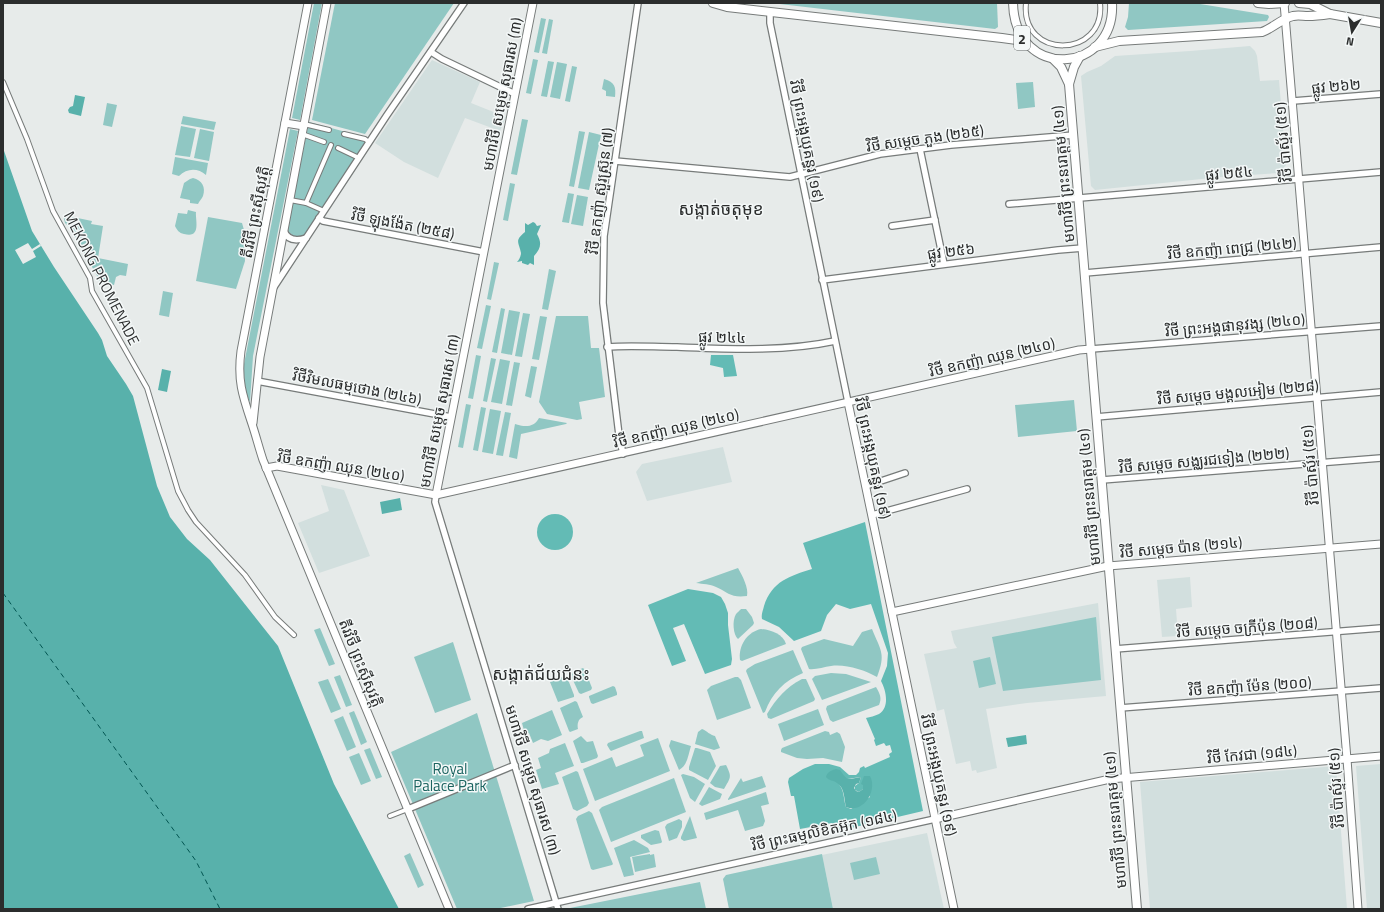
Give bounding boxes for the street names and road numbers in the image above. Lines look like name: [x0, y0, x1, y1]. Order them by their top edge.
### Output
street label: មហាវិថី សម្តេច សុធារស (៣): [476, 15, 528, 173]
road number: 2: [1014, 26, 1030, 50]
street label: ផ្លូវ ២៦២: [1310, 72, 1362, 102]
street label: វិថី ព្រះអង្គយុគន្ធរ (១៩): [784, 78, 830, 204]
street label: វិថី ប៉ាស្ទ័រ (៥១): [1268, 101, 1298, 183]
street label: មហាវិថី ព្រះនរោត្តម (៤១): [1046, 104, 1080, 243]
street label: វិថី សម្តេច ភួង (២៦៥): [865, 118, 985, 158]
street label: វិថី ឧកញ៉ា ស៊ួរស៊្រុន (៧): [581, 126, 619, 256]
street label: ផ្លូវ ២៥៤: [1204, 159, 1254, 189]
street label: តីរវិថី ព្រះស៊ីសុវត្តិ: [235, 164, 275, 260]
street label: វិថី ឡុងង៉ែត (២៥៨): [349, 203, 457, 247]
street label: MEKONG PROMENADE: [58, 207, 146, 349]
street label: វិថី ឧកញ៉ា ពេជ្រ (២៤២): [1166, 231, 1298, 265]
street label: ផ្លូវ ២៥៦: [926, 237, 977, 268]
street label: វិថី ព្រះអង្គផានុវង្ស (២៤០): [1164, 307, 1306, 343]
street label: ផ្លូវ ២៤៤: [698, 325, 746, 351]
street label: វិថី ឧកញ៉ា ឈុន (២៤០): [927, 331, 1057, 383]
street label: មហាវិថី សម្តេច សុធារស (៣): [413, 332, 465, 490]
street label: វិថីវិមលធម្មថោង (២៤៦): [290, 363, 424, 411]
street label: វិថី សម្តេច មង្គលអៀម (២២៨): [1156, 373, 1320, 411]
street label: វិថី ព្រះអង្គយុគន្ធរ (១៩): [849, 395, 897, 521]
street label: វិថី ឧកញ៉ា ឈុន (២៤០): [611, 402, 741, 454]
street label: វិថី ប៉ាស្ទ័រ (៥១): [1295, 424, 1325, 506]
street label: មហាវិថី ព្រះនរោត្តម (៤១): [1072, 427, 1106, 566]
street label: វិថី សម្តេច សង្ឈរជទៀង (២២២): [1118, 441, 1290, 479]
street label: វិថី ឧកញ៉ា ឈុន (២៤០): [276, 445, 406, 487]
street label: វិថី សម្តេច ប៉ាន (២១៤): [1119, 530, 1243, 564]
street label: វិថី សម្តេច ចក្រីប៉ុន (២០៨): [1175, 611, 1319, 643]
street label: តីរវិថី ព្រះស៊ីសុវត្តិ: [333, 615, 389, 711]
street label: វិថី ឧកញ៉ា ម៉ែន (២០០): [1187, 670, 1312, 702]
street label: មហាវិថី សម្តេច សុធារស (៣): [499, 702, 567, 858]
street label: វិថី ព្រះអង្គយុគន្ធរ (១៩): [915, 712, 963, 838]
street label: វិថី កែវជា (១៨៤): [1206, 739, 1298, 769]
street label: វិថី ប៉ាស្ទ័រ (៥១): [1322, 747, 1350, 829]
street label: មហាវិថី ព្រះនរោត្តម (៤១): [1098, 750, 1132, 889]
street label: វិថី ព្រះធម្មលិខិតអ៊ុក (១៨៤): [749, 803, 899, 857]

